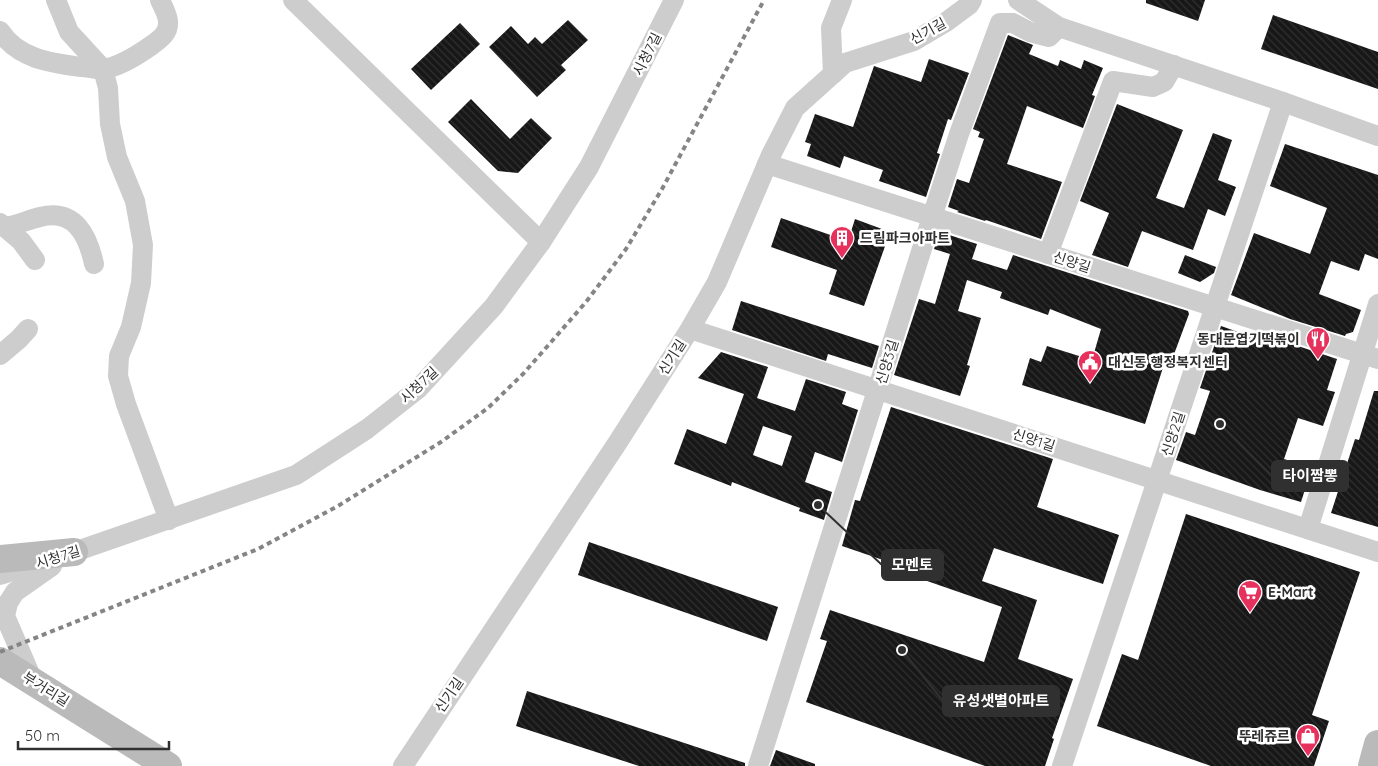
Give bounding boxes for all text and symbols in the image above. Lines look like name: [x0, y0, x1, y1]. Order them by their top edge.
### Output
street label: 신기길: [907, 14, 949, 48]
street label: 시청7길: [629, 29, 665, 79]
building icon: 드림파크아파트: [829, 225, 855, 259]
place label: 드림파크아파트: [860, 229, 950, 247]
street label: 신양길: [1051, 247, 1093, 277]
restaurant icon: 동대문엽기떡볶이: [1305, 326, 1331, 360]
place label: 동대문엽기떡볶이: [1197, 330, 1300, 348]
street label: 신기길: [654, 336, 690, 378]
street label: 신양3길: [872, 337, 902, 387]
public building icon: 대신동 행정복지센터: [1077, 349, 1103, 383]
place label: 대신동 행정복지센터: [1108, 353, 1228, 371]
street label: 시청7길: [396, 363, 442, 407]
street label: 신양2길: [1157, 409, 1189, 459]
street label: 신양1길: [1010, 425, 1058, 455]
callout: 타이짬뽕: [1272, 461, 1348, 491]
text: 타이짬뽕: [1282, 466, 1338, 485]
street label: 시청7길: [33, 542, 83, 572]
callout: 모멘토: [882, 550, 943, 580]
text: 모멘토: [891, 555, 933, 574]
supermarket icon: E-Mart: [1237, 579, 1263, 613]
place label: E-Mart: [1268, 583, 1314, 601]
street label: 부거리길: [19, 668, 73, 710]
street label: 신기길: [431, 674, 467, 716]
callout: 유성샛별아파트: [943, 686, 1059, 716]
text: 유성샛별아파트: [953, 691, 1049, 710]
scale bar: [18, 718, 169, 750]
shop icon: 뚜레쥬르: [1295, 723, 1321, 757]
text: 50 m: [25, 726, 60, 745]
place label: 뚜레쥬르: [1238, 727, 1290, 745]

